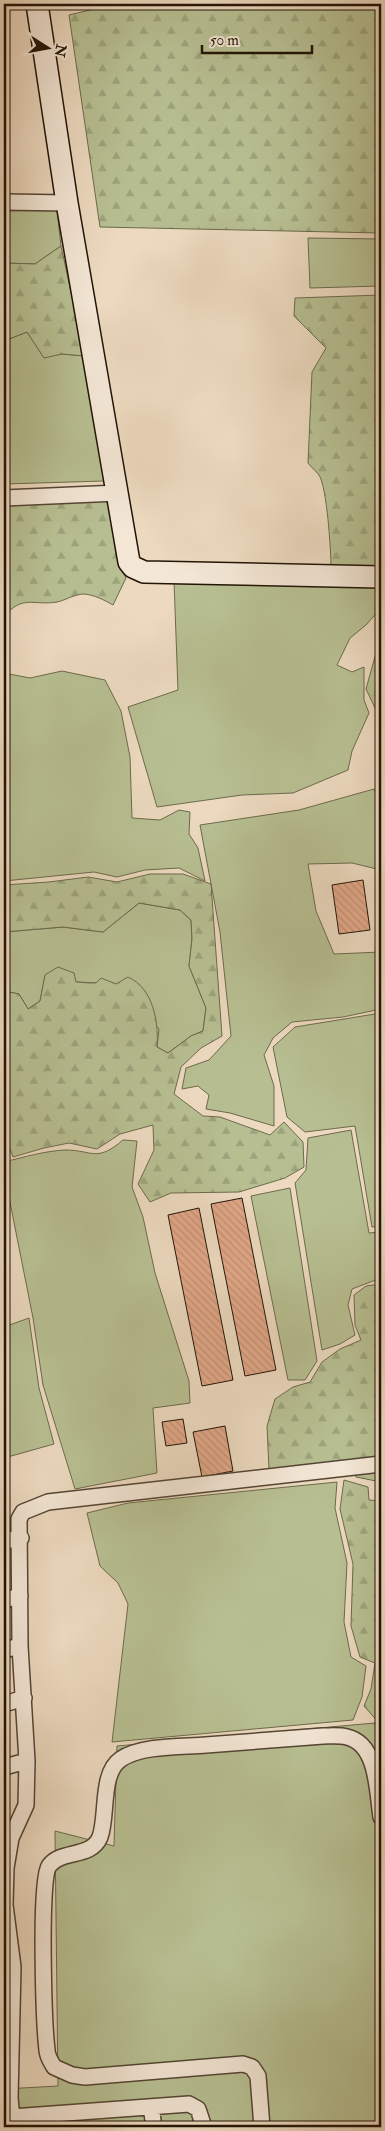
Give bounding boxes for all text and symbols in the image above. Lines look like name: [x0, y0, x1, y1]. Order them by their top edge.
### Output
north arrow: [22, 22, 72, 72]
scale bar: [202, 22, 312, 54]
text: 50 m: [210, 31, 239, 50]
text: N: [51, 42, 70, 59]

